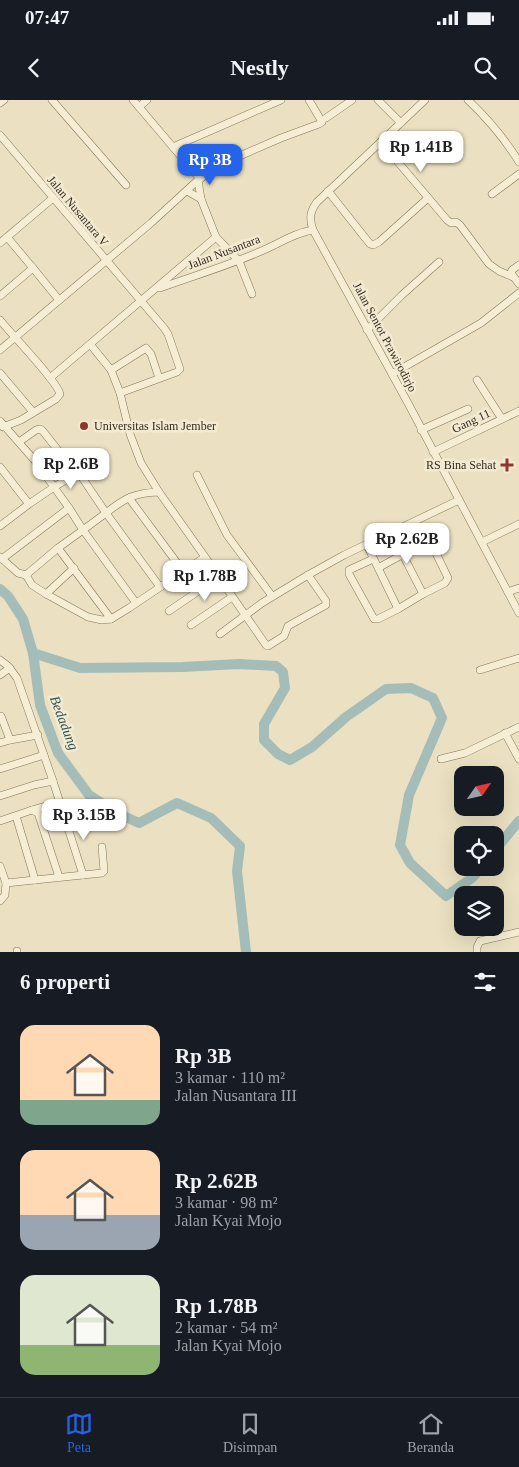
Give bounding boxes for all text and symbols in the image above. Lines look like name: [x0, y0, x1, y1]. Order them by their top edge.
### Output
text: 07:47: [25, 7, 69, 28]
icon: back: [20, 54, 48, 82]
icon: search: [471, 54, 499, 82]
text: Nestly: [230, 55, 289, 80]
pin: Rp 1.41B: [369, 130, 473, 173]
text: Rp 1.41B: [389, 138, 453, 155]
pin: Rp 3B: [175, 144, 245, 186]
text: Rp 3B: [188, 151, 232, 168]
street label: Jalan Nusantara V: [44, 173, 112, 249]
street label: Jalan Nusantara: [186, 232, 263, 272]
street label: Jalan Sentot Prawirodirjo: [350, 280, 420, 394]
street label: Gang 11: [450, 406, 492, 436]
place label: Universitas Islam Jember: [94, 419, 216, 433]
marker: Universitas Islam Jember: [78, 420, 90, 432]
pin: Rp 2.6B: [25, 448, 117, 490]
text: Rp 2.6B: [43, 455, 99, 472]
place label: RS Bina Sehat: [426, 458, 497, 472]
marker: RS Bina Sehat: [500, 458, 514, 472]
pin: Rp 2.62B: [355, 522, 459, 565]
text: Rp 2.62B: [375, 530, 439, 547]
pin: Rp 1.78B: [153, 560, 257, 602]
text: Rp 1.78B: [173, 567, 237, 584]
water label: Bedadung: [47, 694, 81, 752]
north arrow: [454, 766, 504, 816]
map controls: [454, 766, 504, 936]
pin: Rp 3.15B: [32, 798, 136, 841]
text: Rp 3.15B: [52, 806, 116, 823]
button: locate: [454, 826, 504, 876]
button: layers: [454, 886, 504, 936]
icon: filters: [471, 968, 499, 996]
text: 6 properti: [20, 970, 110, 994]
text: Rp 3B: [175, 1044, 232, 1068]
icon: home: [60, 1045, 120, 1105]
text: 3 kamar · 110 m²: [175, 1069, 285, 1086]
text: Jalan Nusantara III: [175, 1087, 297, 1104]
text: Rp 2.62B: [175, 1169, 258, 1193]
icon: home: [60, 1170, 120, 1230]
text: 3 kamar · 98 m²: [175, 1194, 278, 1211]
text: Jalan Kyai Mojo: [175, 1212, 282, 1229]
text: Rp 1.78B: [175, 1294, 258, 1318]
icon: home: [60, 1295, 120, 1355]
text: 2 kamar · 54 m²: [175, 1319, 278, 1336]
text: Jalan Kyai Mojo: [175, 1337, 282, 1354]
tab: Peta: [65, 1410, 93, 1456]
tab: Disimpan: [223, 1410, 277, 1456]
tab: Beranda: [407, 1410, 454, 1456]

